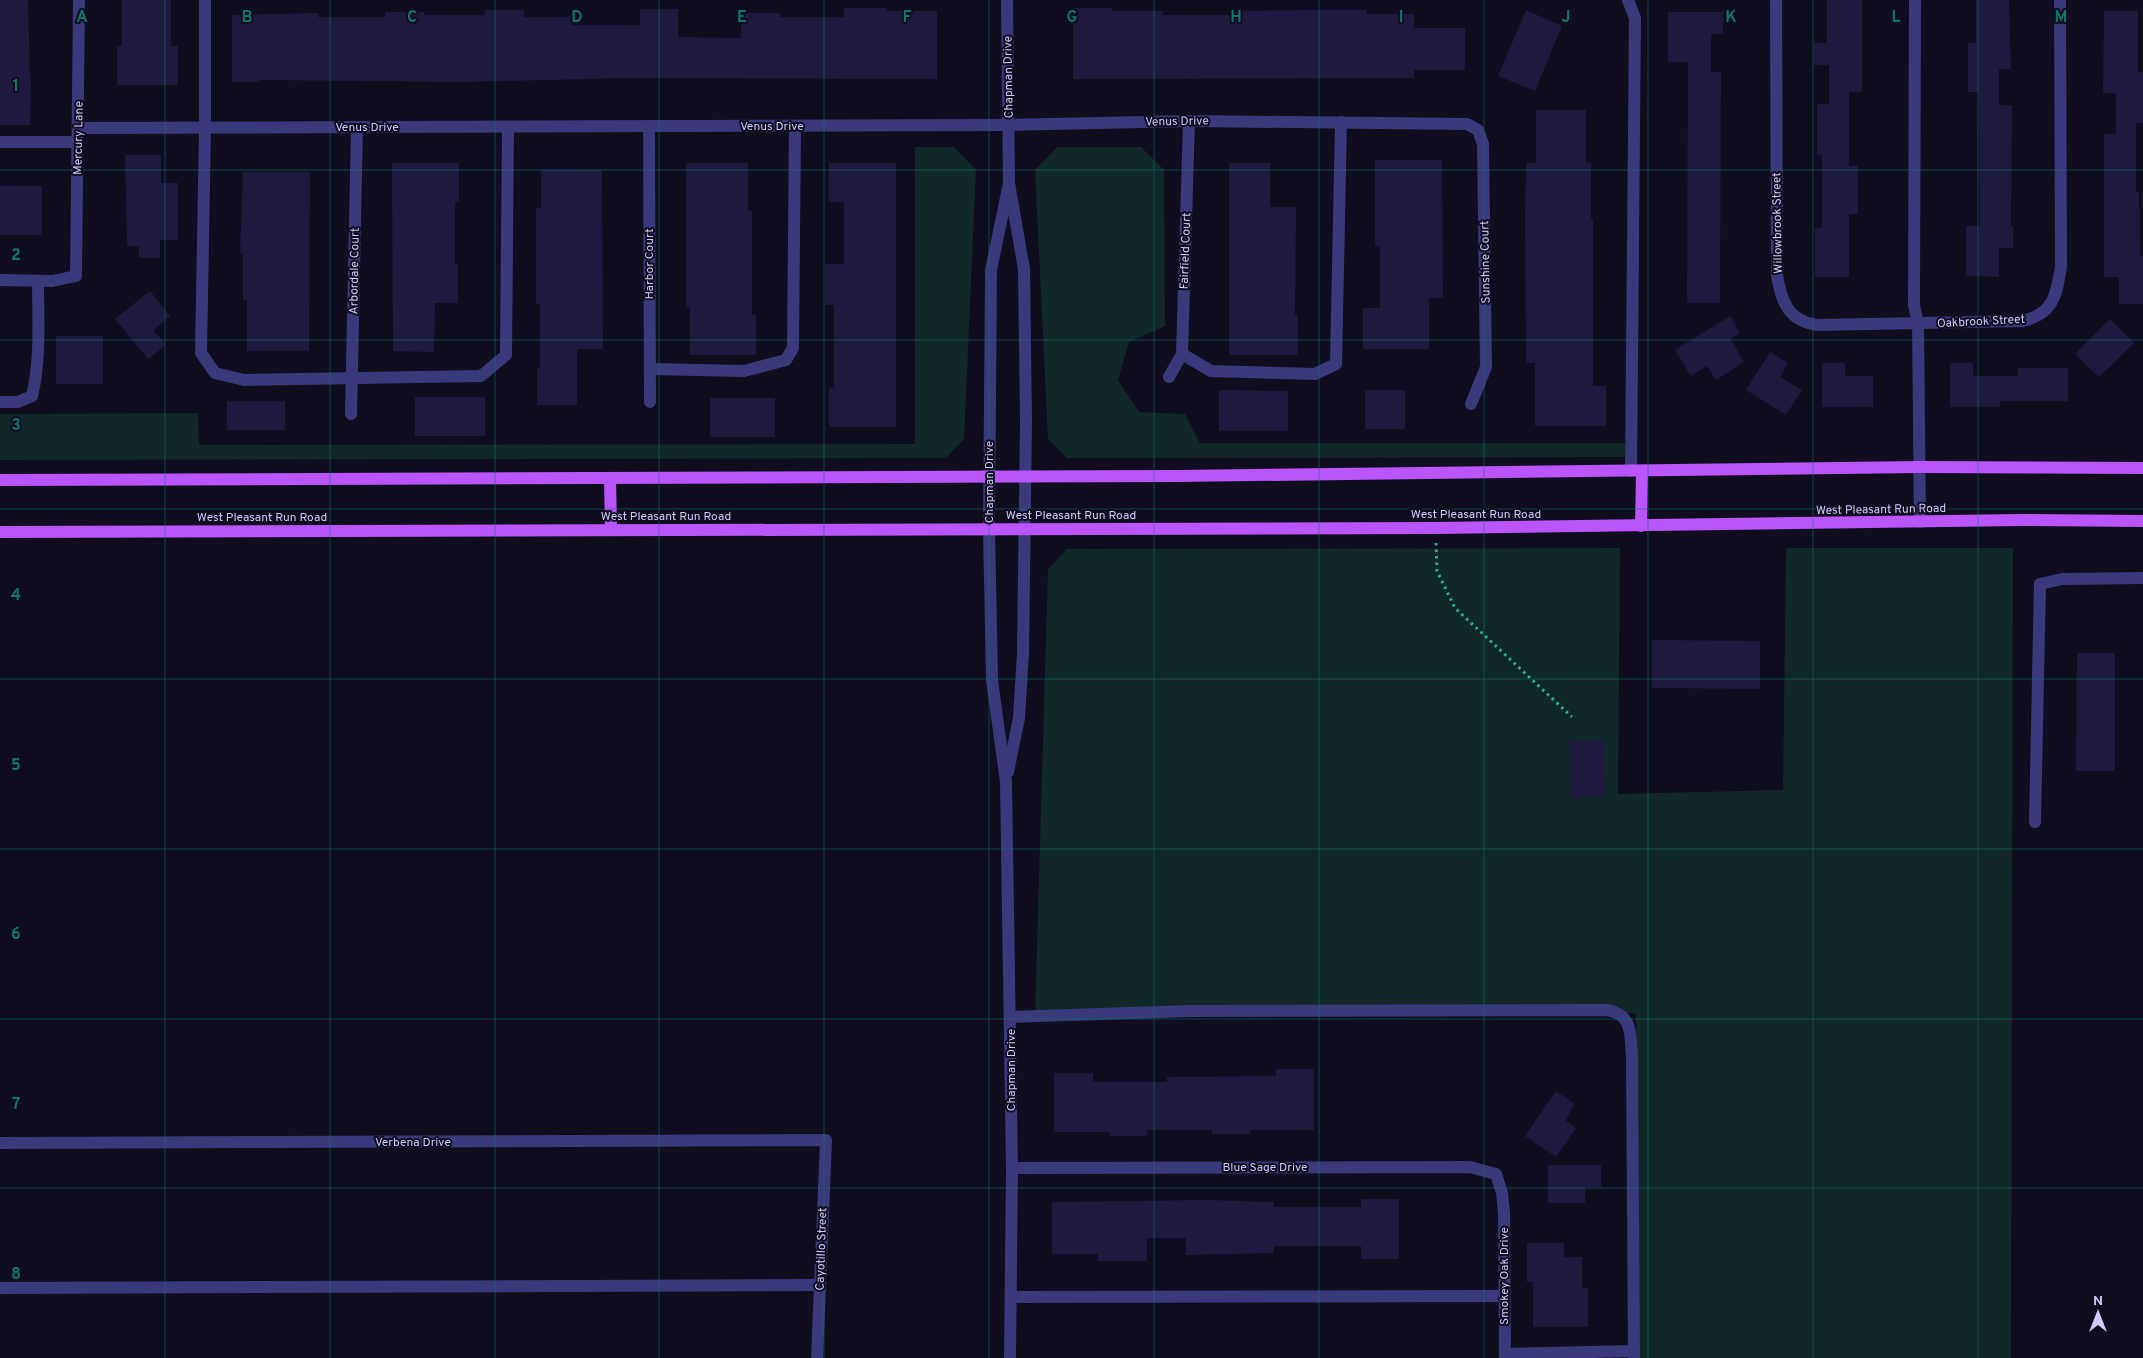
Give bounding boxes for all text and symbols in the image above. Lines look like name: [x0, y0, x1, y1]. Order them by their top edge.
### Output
text: A: [76, 8, 88, 28]
text: B: [241, 8, 253, 28]
text: C: [407, 8, 417, 28]
text: D: [571, 8, 583, 28]
text: E: [737, 8, 747, 28]
text: F: [902, 8, 912, 28]
text: G: [1067, 8, 1077, 28]
text: H: [1230, 8, 1242, 28]
text: I: [1399, 8, 1403, 28]
text: J: [1562, 8, 1570, 28]
text: K: [1725, 8, 1737, 28]
text: L: [1891, 8, 1901, 28]
text: M: [2055, 8, 2067, 28]
street label: Chapman Drive: [1000, 36, 1018, 118]
text: 1: [13, 77, 19, 97]
street label: Mercury Lane: [70, 101, 88, 175]
street label: Venus Drive: [1145, 113, 1209, 131]
street label: Venus Drive: [740, 119, 804, 135]
street label: Venus Drive: [335, 120, 399, 136]
street label: Willowbrook Street: [1769, 172, 1787, 274]
street label: Fairfield Court: [1177, 212, 1195, 290]
street label: Sunshine Court: [1477, 220, 1495, 304]
street label: Arbordale Court: [346, 227, 364, 315]
street label: Harbor Court: [642, 229, 658, 299]
text: 2: [11, 246, 21, 266]
street label: Oakbrook Street: [1937, 312, 2025, 332]
text: 3: [11, 416, 21, 436]
street label: Chapman Drive: [982, 441, 998, 523]
street label: West Pleasant Run Road: [1816, 501, 1946, 519]
street label: West Pleasant Run Road: [1411, 507, 1541, 523]
street label: West Pleasant Run Road: [1006, 508, 1136, 524]
street label: West Pleasant Run Road: [601, 509, 731, 525]
street label: West Pleasant Run Road: [197, 510, 327, 526]
text: 4: [11, 586, 21, 606]
text: 5: [11, 756, 21, 776]
text: 6: [11, 925, 21, 945]
street label: Chapman Drive: [1004, 1029, 1020, 1111]
text: 7: [12, 1095, 20, 1115]
street label: Verbena Drive: [375, 1135, 451, 1151]
street label: Blue Sage Drive: [1222, 1160, 1308, 1176]
street label: Cayotillo Street: [813, 1207, 831, 1291]
street label: Smokey Oak Drive: [1497, 1227, 1513, 1325]
text: 8: [11, 1265, 21, 1285]
north arrow: [2073, 1288, 2123, 1338]
text: N: [2093, 1293, 2103, 1310]

